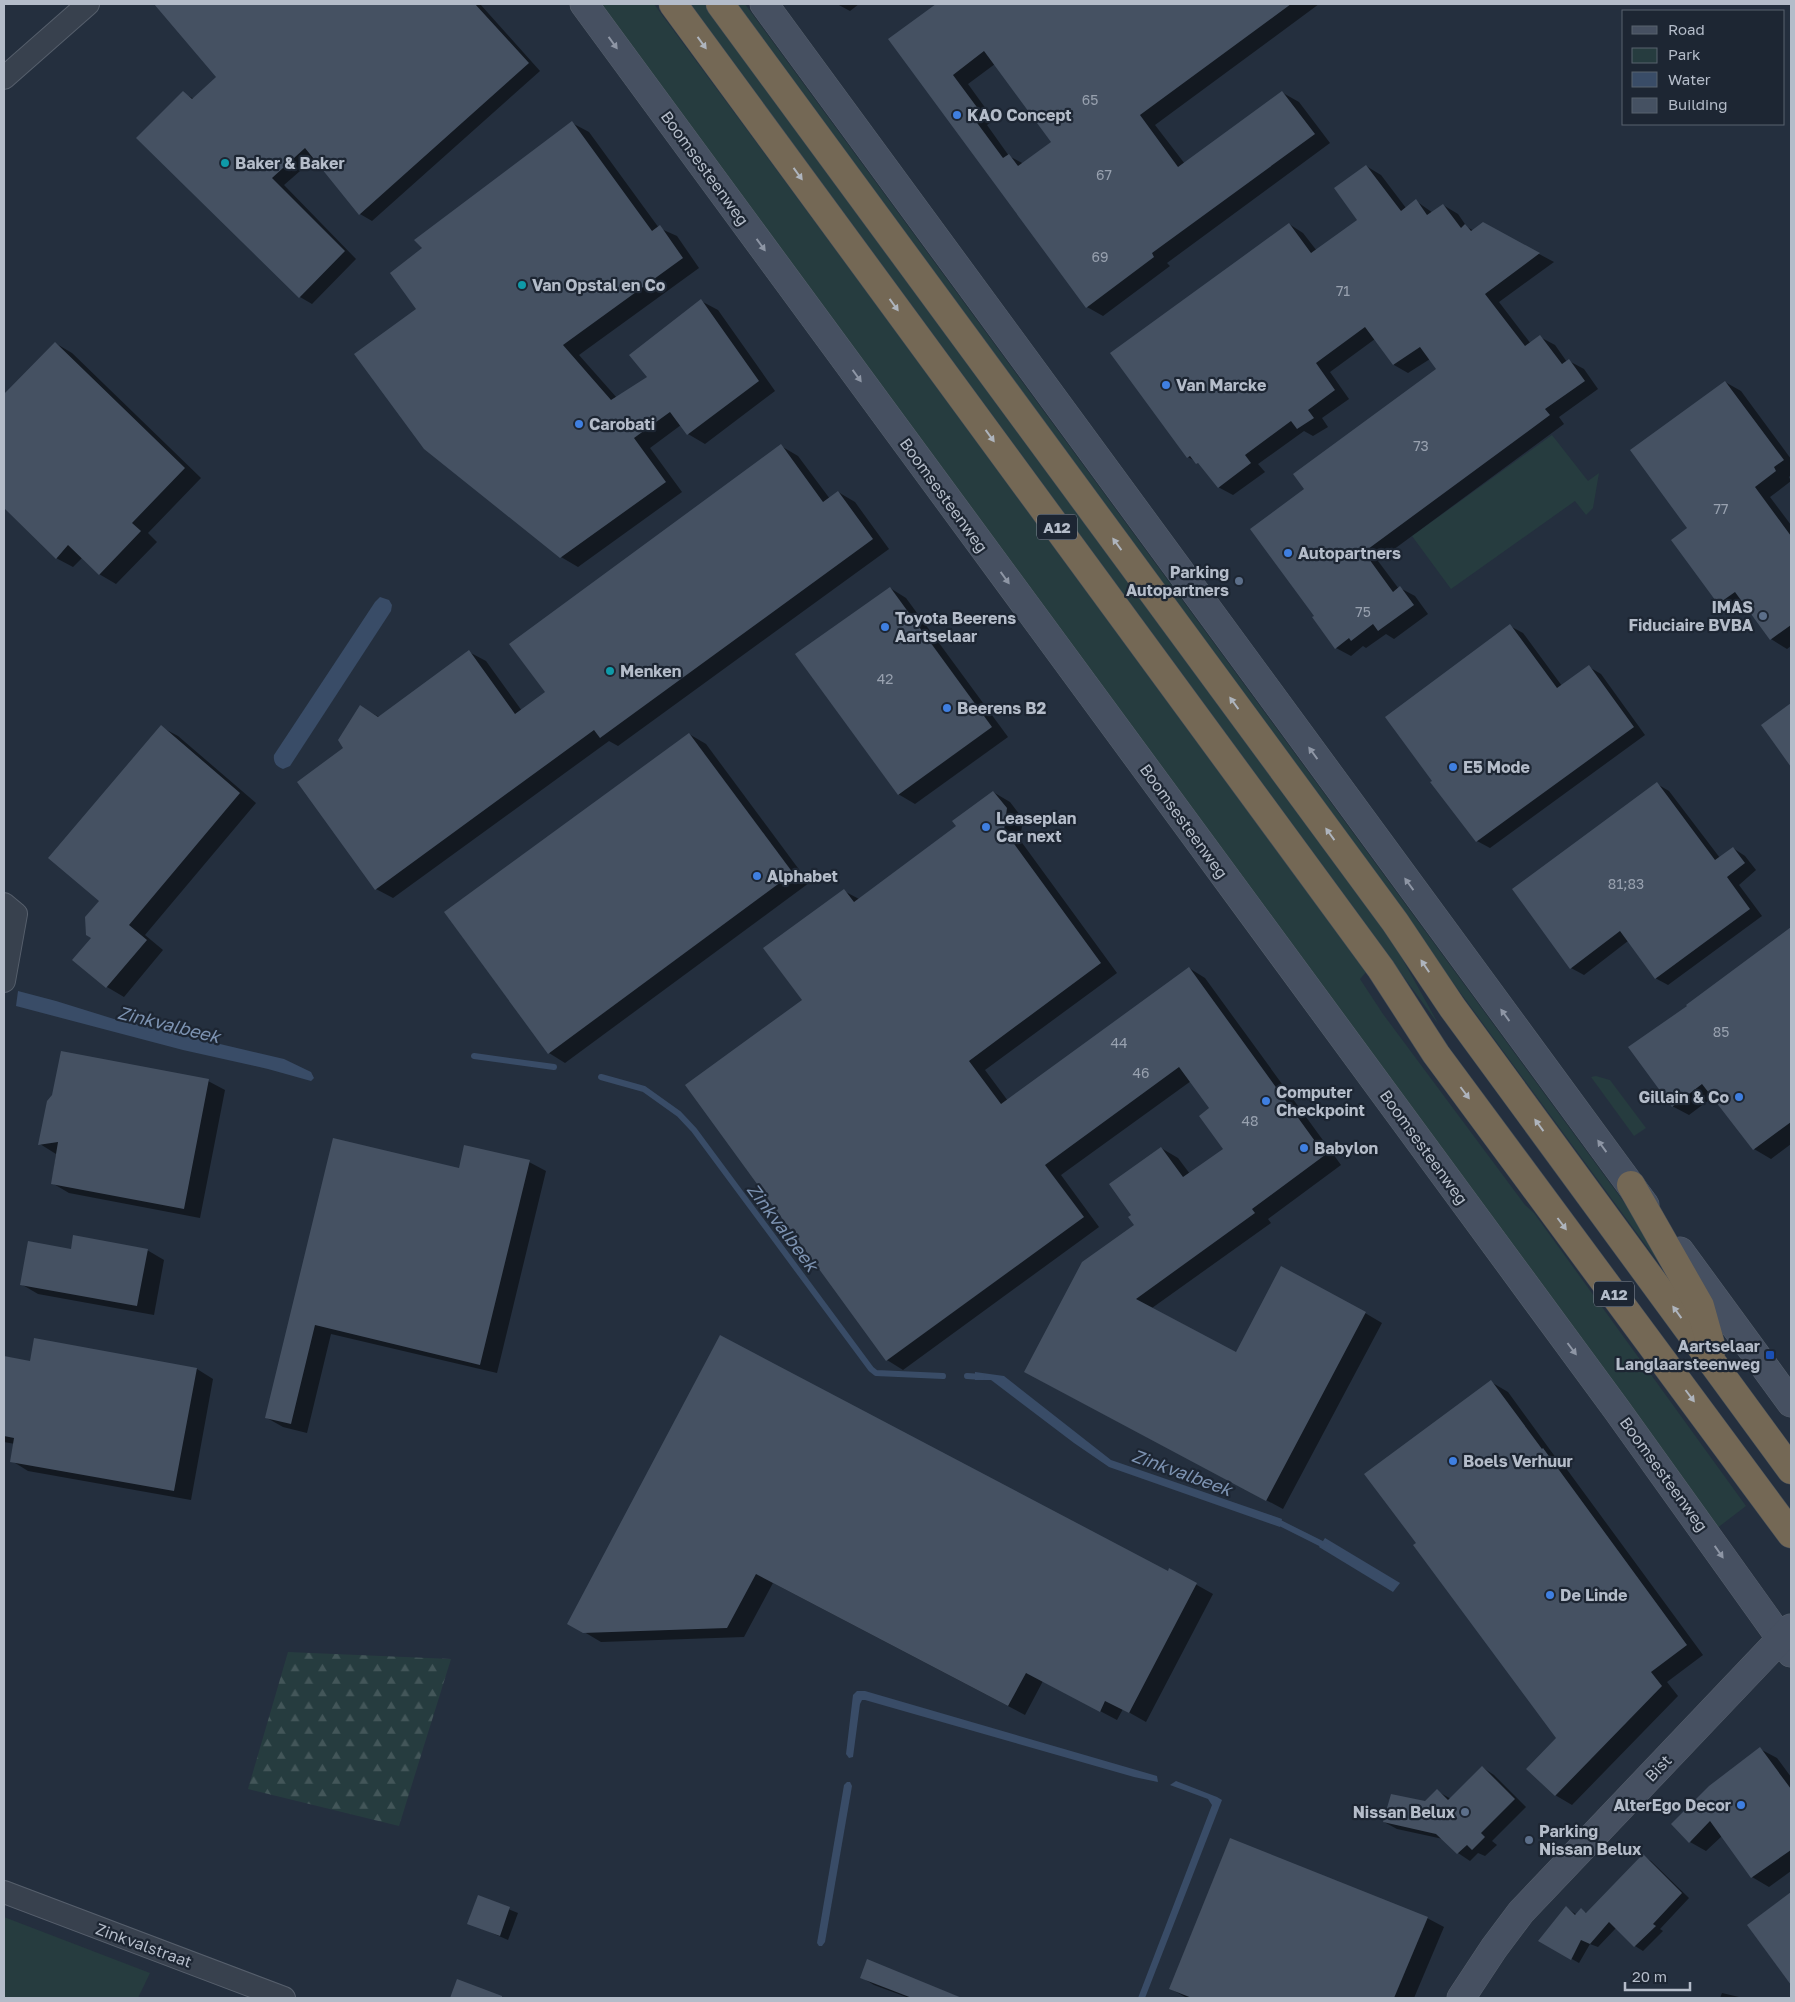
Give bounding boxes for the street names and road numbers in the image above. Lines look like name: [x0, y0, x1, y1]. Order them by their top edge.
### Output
street label: Boomsesteenweg: [657, 107, 753, 229]
street label: Boomsesteenweg: [896, 434, 992, 556]
road number: A12: [1037, 514, 1077, 540]
street label: Boomsesteenweg: [1136, 760, 1232, 882]
street label: Boomsesteenweg: [1376, 1086, 1472, 1208]
road number: A12: [1594, 1282, 1634, 1306]
street label: Boomsesteenweg: [1616, 1413, 1712, 1535]
street label: Bist: [1640, 1750, 1676, 1786]
street label: Zinkvalstraat: [93, 1918, 195, 1972]

